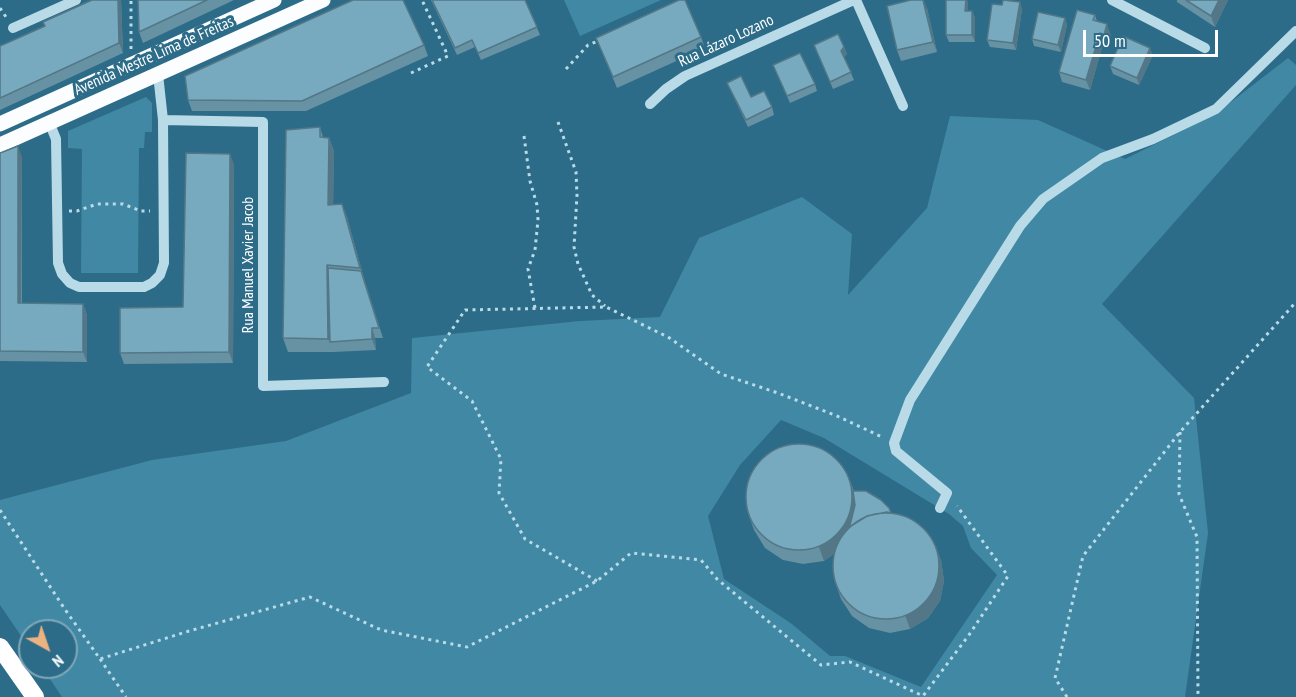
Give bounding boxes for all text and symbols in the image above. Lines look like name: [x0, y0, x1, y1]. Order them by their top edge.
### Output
street label: Rua Lázaro Lozano: [675, 11, 777, 71]
street label: Avenida Mestre Lima de Freitas: [71, 12, 237, 100]
scale bar: [1086, 18, 1221, 56]
text: 50 m: [1094, 29, 1126, 52]
street label: Rua Manuel Xavier Jacob: [238, 197, 258, 333]
north arrow: [18, 619, 78, 679]
text: N: [49, 651, 68, 672]

